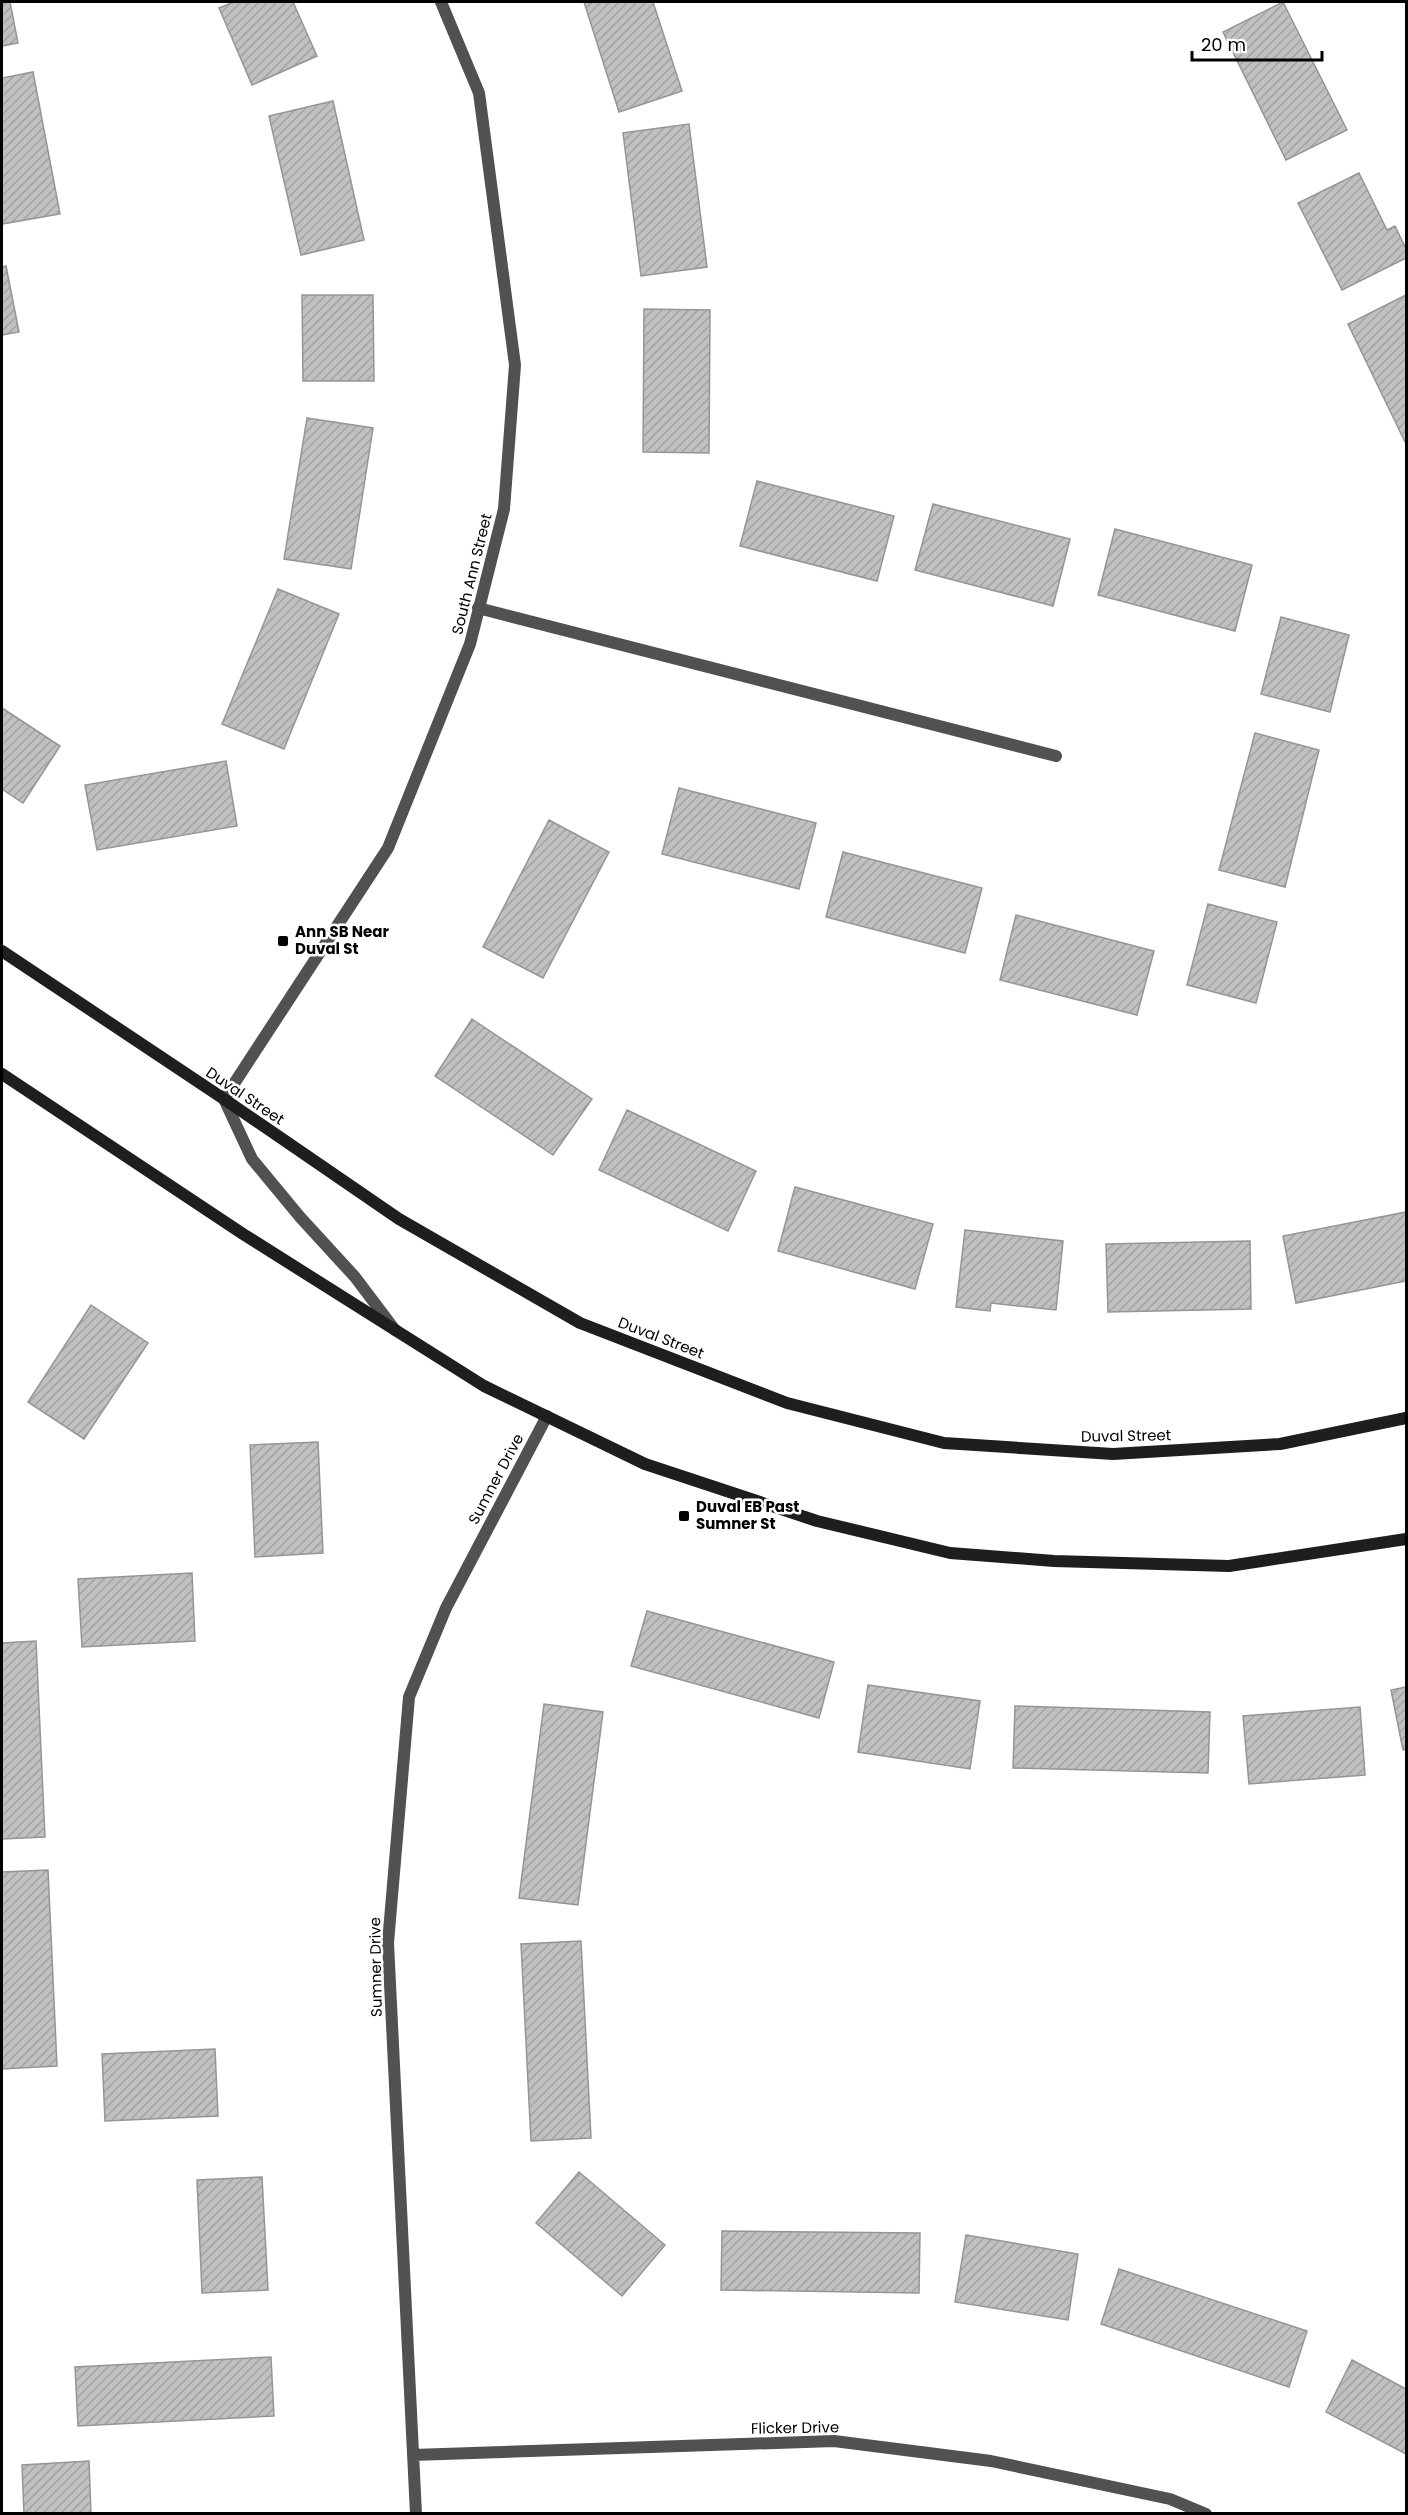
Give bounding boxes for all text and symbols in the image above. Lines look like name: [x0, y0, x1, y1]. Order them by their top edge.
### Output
scale bar: [1192, 24, 1322, 62]
text: 20 m: [1201, 32, 1246, 57]
street label: South Ann Street: [446, 511, 497, 637]
place label: Ann SB Near Duval St: [295, 921, 389, 959]
marker: Ann SB Near Duval St: [276, 934, 290, 948]
street label: Duval Street: [202, 1062, 289, 1130]
street label: Duval Street: [615, 1312, 707, 1364]
street label: Duval Street: [1081, 1424, 1171, 1447]
street label: Sumner Drive: [463, 1430, 528, 1528]
place label: Duval EB Past Sumner St: [696, 1496, 799, 1534]
marker: Duval EB Past Sumner St: [677, 1509, 691, 1523]
street label: Sumner Drive: [364, 1917, 387, 2017]
street label: Flicker Drive: [751, 2416, 839, 2439]

